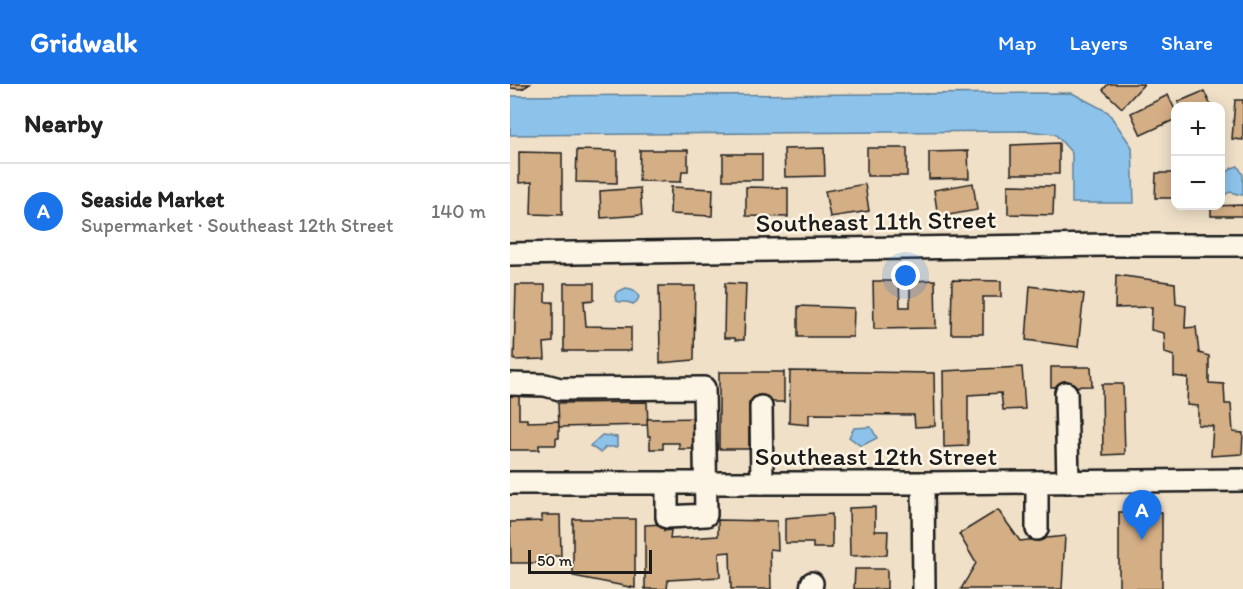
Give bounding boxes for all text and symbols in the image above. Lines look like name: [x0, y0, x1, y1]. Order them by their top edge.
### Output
text: Gridwalk: [30, 25, 138, 59]
text: Map: [998, 30, 1037, 55]
text: Layers: [1070, 30, 1128, 55]
text: Share: [1161, 30, 1213, 55]
map controls: [1171, 102, 1225, 210]
button: +: [1171, 102, 1225, 156]
text: Nearby: [24, 107, 103, 139]
button: −: [1171, 156, 1225, 210]
text: Seaside Market: [81, 186, 224, 213]
text: A: [37, 199, 50, 223]
text: 140 m: [431, 199, 486, 223]
street label: Southeast 11th Street: [755, 203, 997, 239]
text: Supermarket · Southeast 12th Street: [81, 213, 394, 237]
your location: [891, 261, 920, 290]
street label: Southeast 12th Street: [755, 440, 997, 472]
pin: A: [1122, 490, 1162, 540]
scale bar: [528, 547, 652, 574]
text: 50 m: [537, 551, 572, 570]

